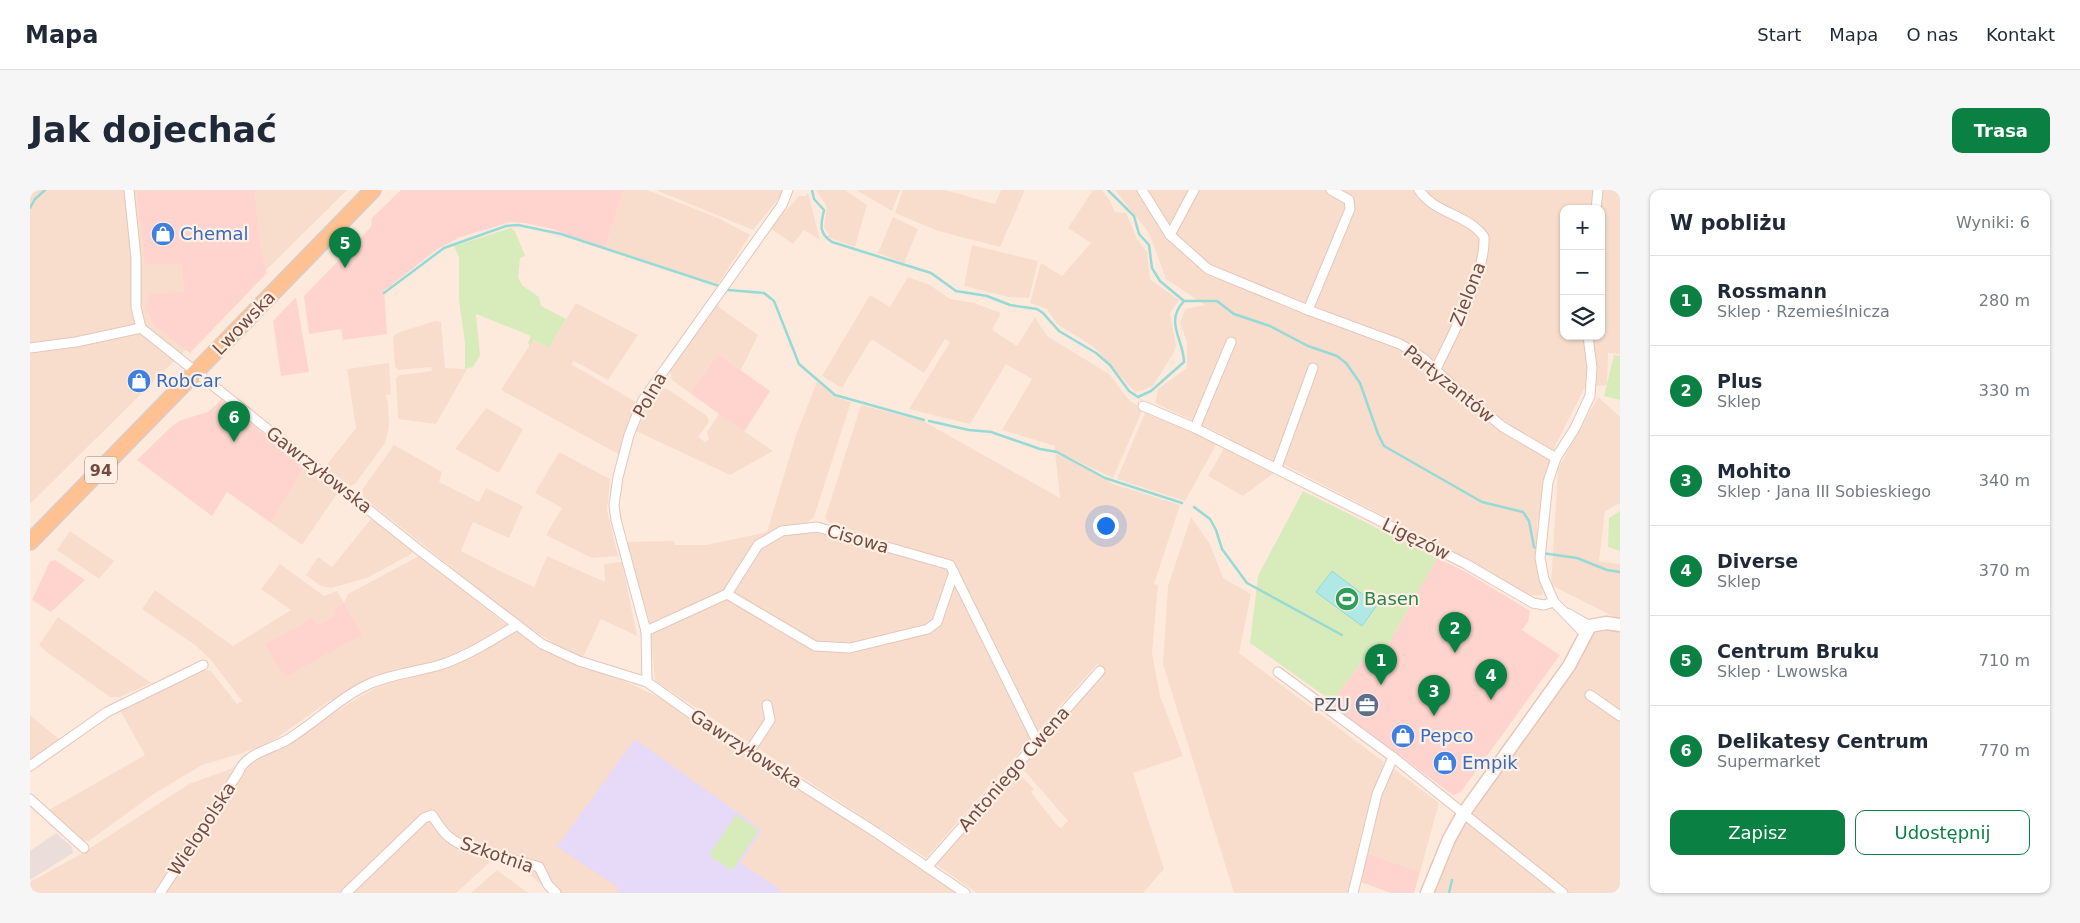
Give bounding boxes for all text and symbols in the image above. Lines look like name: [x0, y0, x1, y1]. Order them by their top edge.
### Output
text: Mapa: [25, 21, 98, 49]
text: Start: [1757, 24, 1801, 45]
text: Mapa: [1829, 24, 1878, 45]
text: O nas: [1906, 24, 1958, 45]
text: Kontakt: [1986, 24, 2055, 45]
button: Trasa: [1952, 108, 2050, 153]
text: Jak dojechać: [30, 110, 277, 150]
map controls: [1560, 205, 1605, 340]
button: +: [1560, 205, 1605, 250]
text: W pobliżu: [1670, 211, 1787, 235]
text: Wyniki: 6: [1956, 213, 2030, 232]
shop icon: Chemal: [150, 221, 176, 247]
place label: Chemal: [180, 223, 249, 244]
pin: 5: [329, 227, 361, 268]
button: −: [1560, 250, 1605, 295]
street label: Zielona: [1446, 259, 1489, 329]
text: Rossmann: [1717, 280, 1827, 302]
street label: Lwowska: [208, 286, 279, 359]
text: 1: [1680, 291, 1692, 310]
text: 280 m: [1979, 291, 2030, 310]
button: layers: [1560, 295, 1605, 340]
text: Sklep · Rzemieślnicza: [1717, 302, 1890, 321]
street label: Partyzantów: [1400, 341, 1499, 427]
shop icon: RobCar: [126, 368, 152, 394]
street label: Polna: [628, 368, 671, 421]
place label: RobCar: [156, 370, 222, 391]
text: Plus: [1717, 370, 1762, 392]
text: 2: [1680, 381, 1692, 400]
text: 330 m: [1979, 381, 2030, 400]
text: Sklep: [1717, 392, 1761, 411]
pin: 6: [218, 401, 250, 442]
street label: Gawrzyłowska: [262, 422, 376, 517]
road number: 94: [85, 456, 117, 484]
text: Mohito: [1717, 460, 1791, 482]
text: 3: [1680, 471, 1692, 490]
text: 340 m: [1979, 471, 2030, 490]
text: Sklep · Jana III Sobieskiego: [1717, 482, 1931, 501]
your location: [1093, 513, 1119, 539]
street label: Ligęzów: [1379, 513, 1454, 564]
street label: Cisowa: [825, 520, 892, 557]
text: Diverse: [1717, 550, 1798, 572]
text: 4: [1680, 561, 1692, 580]
text: 370 m: [1979, 561, 2030, 580]
text: Sklep: [1717, 572, 1761, 591]
sports icon: Basen: [1334, 586, 1360, 612]
place label: Basen: [1364, 588, 1419, 609]
pin: 2: [1439, 612, 1471, 653]
text: Centrum Bruku: [1717, 640, 1879, 662]
pin: 1: [1365, 644, 1397, 685]
text: 5: [1680, 651, 1692, 670]
text: 710 m: [1979, 651, 2030, 670]
pin: 4: [1475, 659, 1507, 700]
text: Sklep · Lwowska: [1717, 662, 1848, 681]
pin: 3: [1418, 675, 1450, 716]
office icon: PZU: [1354, 692, 1380, 718]
place label: PZU: [1314, 694, 1350, 715]
street label: Antoniego Cwena: [954, 702, 1073, 835]
street label: Gawrzyłowska: [687, 705, 806, 792]
shop icon: Pepco: [1390, 723, 1416, 749]
place label: Pepco: [1420, 725, 1474, 746]
text: Delikatesy Centrum: [1717, 730, 1929, 752]
text: 6: [1680, 741, 1692, 760]
text: 770 m: [1979, 741, 2030, 760]
shop icon: Empik: [1432, 750, 1458, 776]
place label: Empik: [1462, 752, 1518, 773]
text: Supermarket: [1717, 752, 1820, 771]
street label: Wielopolska: [164, 778, 240, 880]
button: Zapisz: [1670, 810, 1845, 855]
button: Udostępnij: [1855, 810, 2030, 855]
street label: Szkotnia: [458, 832, 537, 877]

